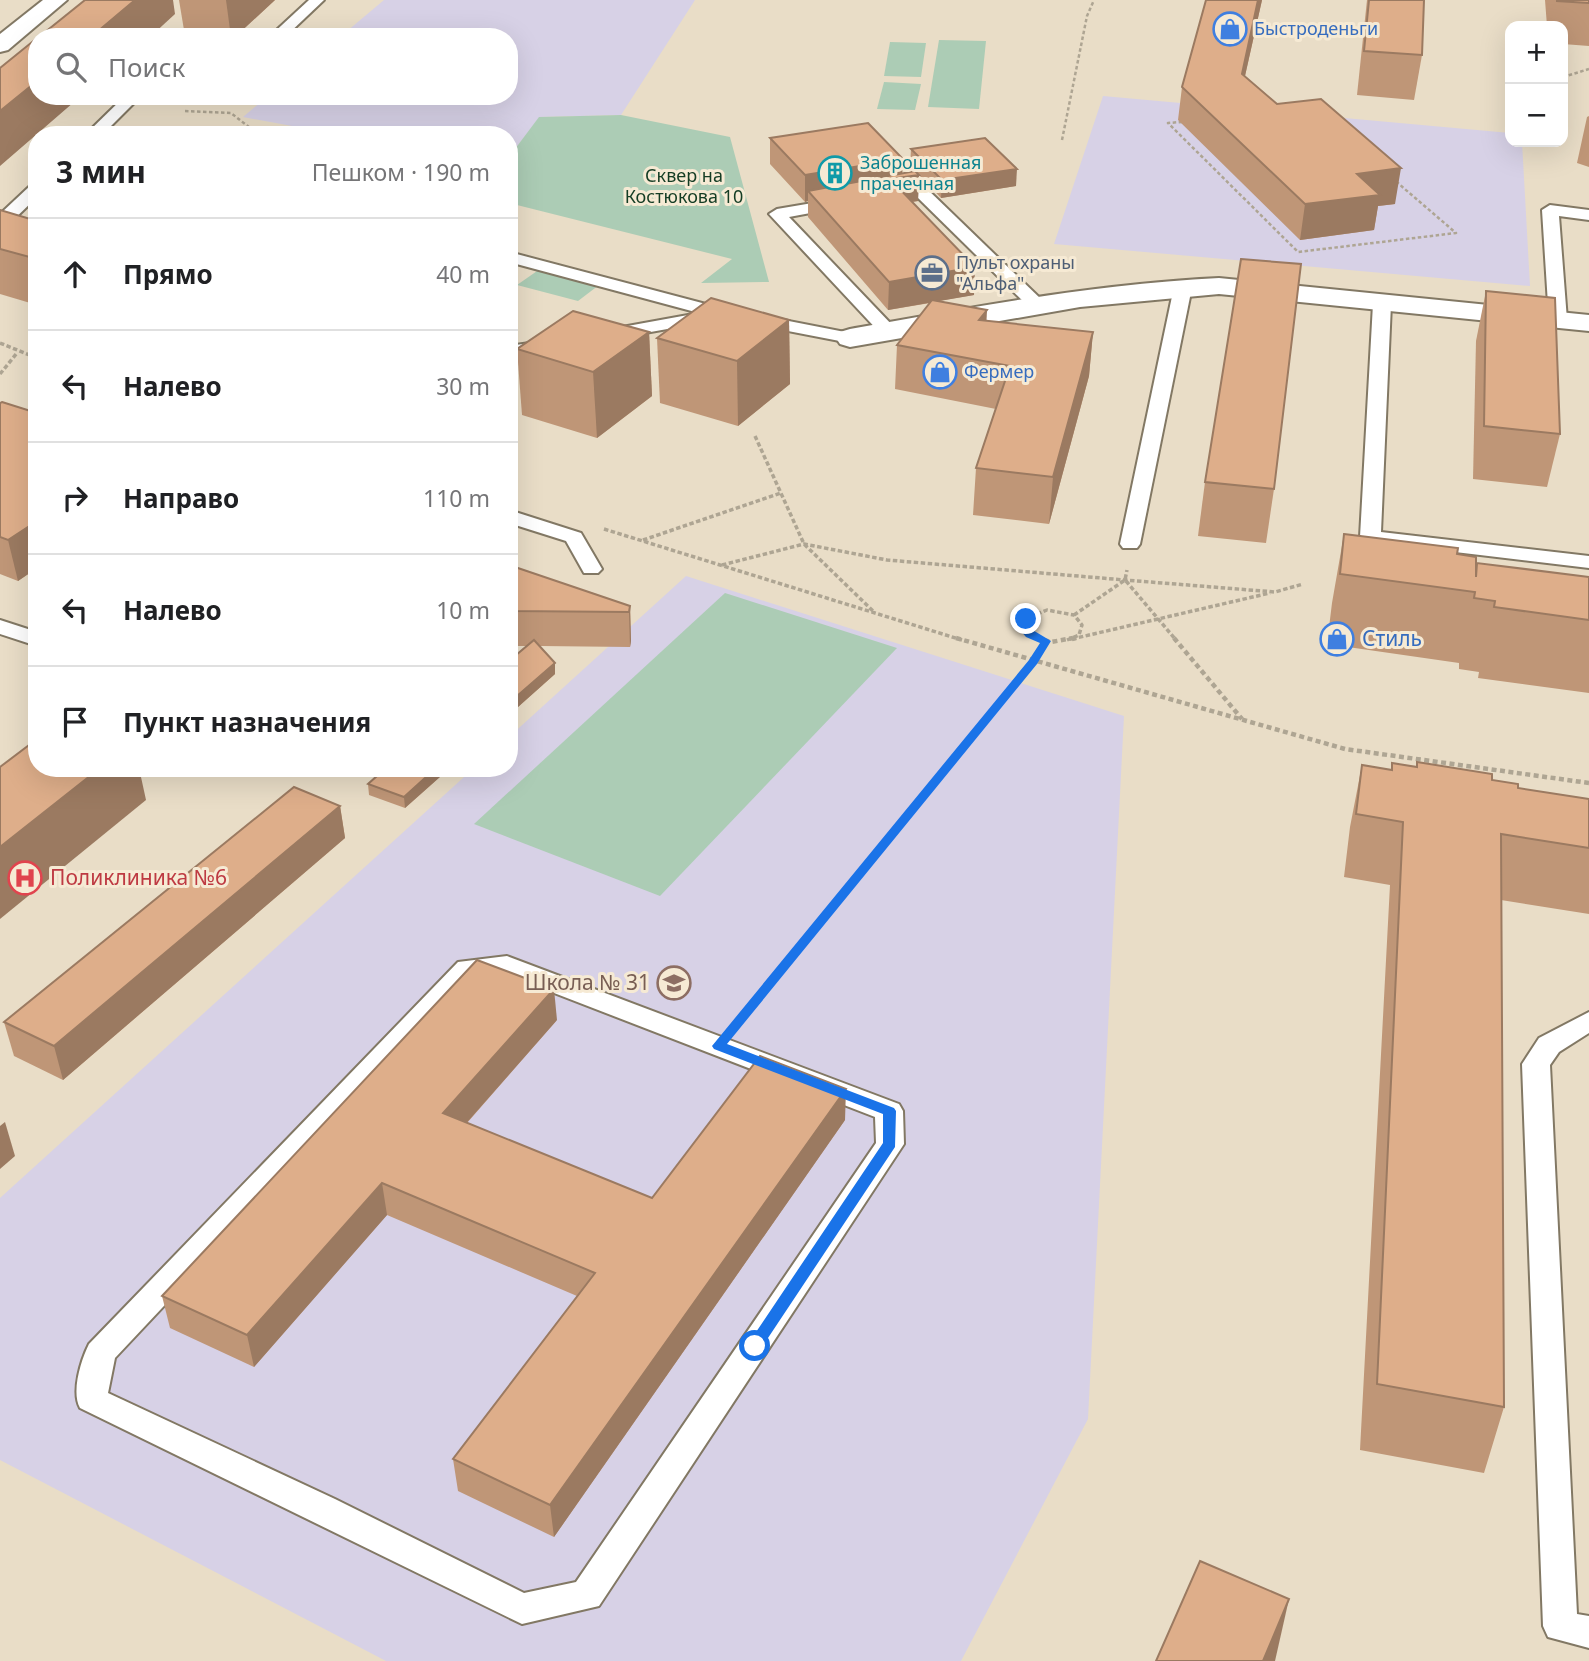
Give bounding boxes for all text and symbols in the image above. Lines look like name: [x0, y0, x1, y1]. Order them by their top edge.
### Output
shop icon: Быстроденьги: [1211, 10, 1249, 48]
place label: Быстроденьги: [1254, 16, 1378, 40]
map controls: [1505, 21, 1568, 147]
button: +: [1505, 21, 1568, 84]
search box: [28, 28, 518, 105]
icon: search: [52, 48, 90, 86]
text: Поиск: [108, 49, 185, 85]
button: −: [1505, 84, 1568, 147]
place label: Заброшенная прачечная: [860, 150, 981, 195]
text: 3 мин: [56, 151, 146, 192]
building icon: Заброшенная прачечная: [816, 154, 854, 192]
text: Пешком · 190 m: [312, 156, 490, 188]
park label: Сквер на Костюкова 10: [625, 163, 743, 208]
place label: Пульт охраны "Альфа": [956, 250, 1075, 295]
office icon: Пульт охраны "Альфа": [913, 254, 951, 292]
icon: ahead: [56, 255, 94, 293]
text: Прямо: [123, 256, 213, 292]
text: 40 m: [436, 258, 490, 290]
shop icon: Фермер: [921, 353, 959, 391]
place label: Фермер: [964, 359, 1034, 383]
icon: left: [56, 367, 94, 405]
text: Налево: [123, 368, 222, 404]
text: 30 m: [436, 370, 490, 402]
icon: right: [56, 479, 94, 517]
text: Направо: [123, 480, 239, 516]
text: 110 m: [423, 482, 490, 514]
icon: left: [56, 591, 94, 629]
text: Налево: [123, 592, 222, 628]
text: 10 m: [436, 594, 490, 626]
route end: [1010, 603, 1041, 634]
shop icon: Стиль: [1318, 620, 1356, 658]
place label: Стиль: [1362, 624, 1422, 652]
icon: arrive: [56, 703, 94, 741]
text: Пункт назначения: [123, 704, 371, 740]
hospital icon: Поликлиника №6: [6, 859, 44, 897]
place label: Поликлиника №6: [50, 863, 227, 891]
school or university icon: Школа № 31: [655, 964, 693, 1002]
place label: Школа № 31: [525, 968, 650, 996]
route start: [739, 1330, 770, 1361]

